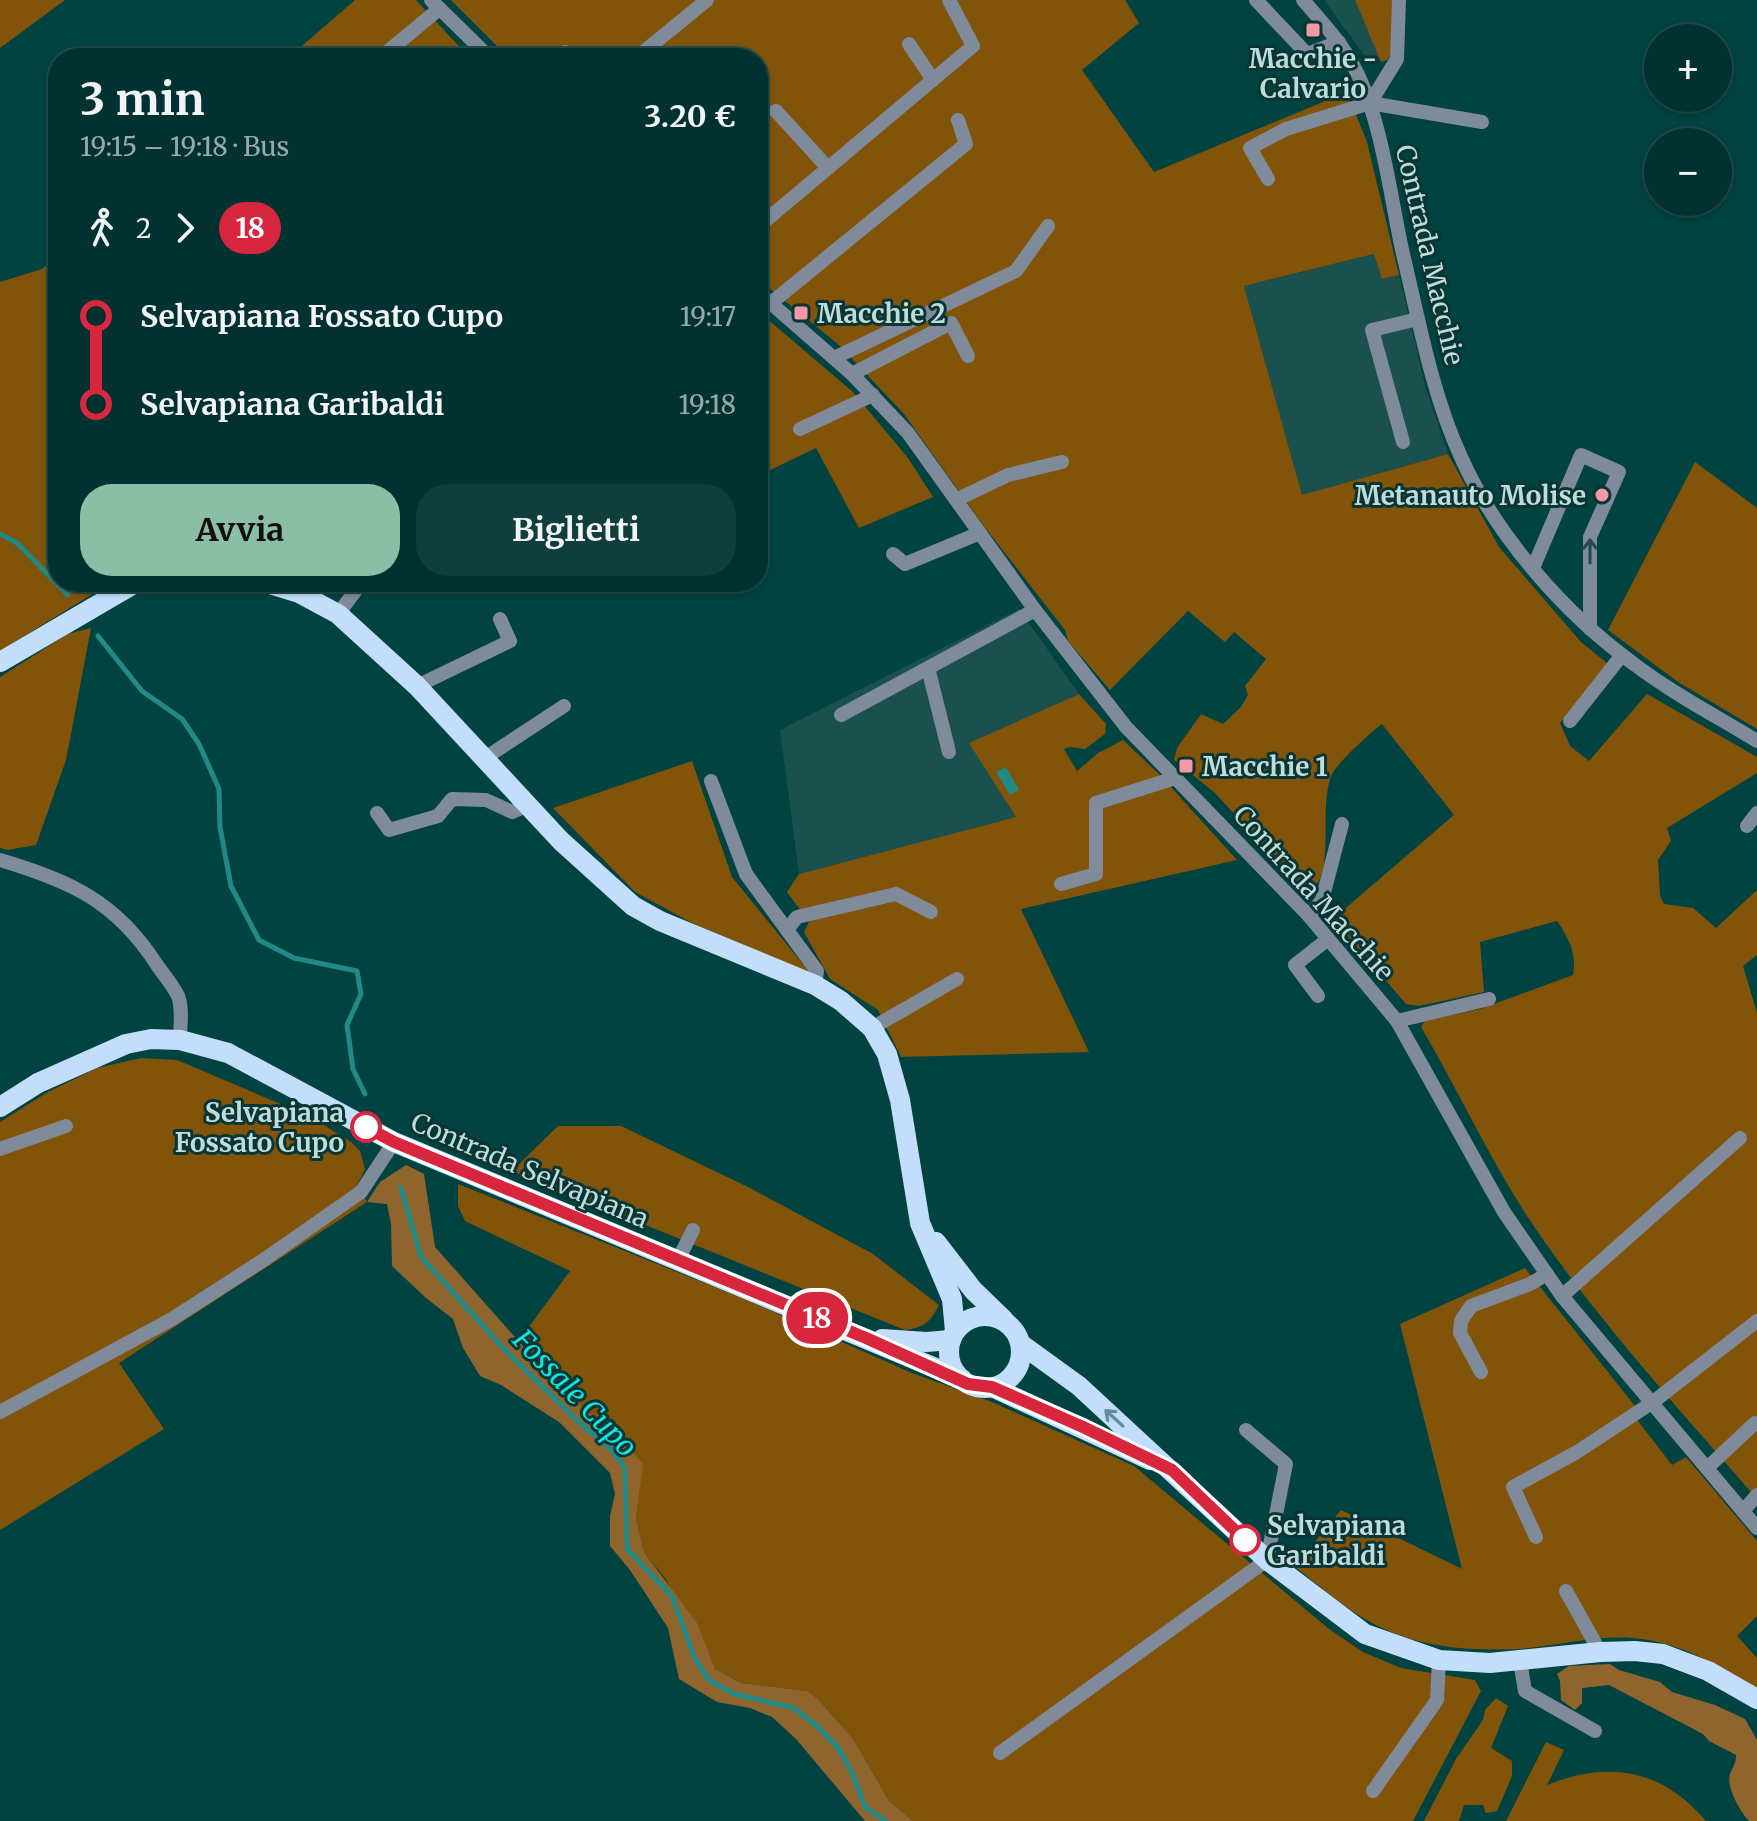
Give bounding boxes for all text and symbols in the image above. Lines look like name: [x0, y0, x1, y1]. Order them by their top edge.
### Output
marker: Macchie - Calvario: [1304, 21, 1322, 39]
map controls: [1644, 24, 1732, 216]
button: +: [1644, 24, 1732, 112]
place label: Macchie - Calvario: [1249, 42, 1377, 105]
text: 3 min: [80, 72, 205, 127]
text: 3.20 €: [644, 97, 736, 135]
button: −: [1644, 128, 1732, 216]
text: 19:15 – 19:18 · Bus: [80, 130, 289, 163]
street label: Contrada Macchie: [1389, 142, 1471, 368]
icon: walk: [80, 206, 124, 250]
icon: forward: [163, 206, 207, 250]
text: 18: [235, 210, 265, 246]
text: 2: [136, 212, 151, 245]
text: Selvapiana Fossato Cupo: [140, 297, 503, 335]
place label: Macchie 2: [817, 297, 946, 330]
text: 19:17: [680, 300, 736, 333]
marker: Macchie 2: [792, 304, 810, 322]
text: Selvapiana Garibaldi: [140, 385, 444, 423]
text: 19:18: [678, 388, 736, 421]
place label: Metanauto Molise: [1355, 479, 1586, 512]
button: Avvia: [80, 484, 400, 576]
button: Biglietti: [416, 484, 736, 576]
marker: Metanauto Molise: [1593, 486, 1611, 504]
one-way arrow: [1582, 538, 1598, 565]
place label: Macchie 1: [1202, 750, 1328, 783]
marker: Macchie 1: [1177, 757, 1195, 775]
street label: Contrada Macchie: [1226, 798, 1402, 988]
place label: Selvapiana Fossato Cupo: [175, 1096, 344, 1159]
street label: Contrada Selvapiana: [406, 1105, 654, 1235]
marker: Selvapiana Fossato Cupo: [351, 1112, 381, 1142]
line badge: 18: [781, 1292, 853, 1344]
text: 18: [802, 1300, 832, 1336]
water label: Fossale Cupo: [505, 1321, 645, 1464]
one-way arrow: [1105, 1409, 1125, 1427]
place label: Selvapiana Garibaldi: [1267, 1509, 1406, 1572]
marker: Selvapiana Garibaldi: [1230, 1525, 1260, 1555]

